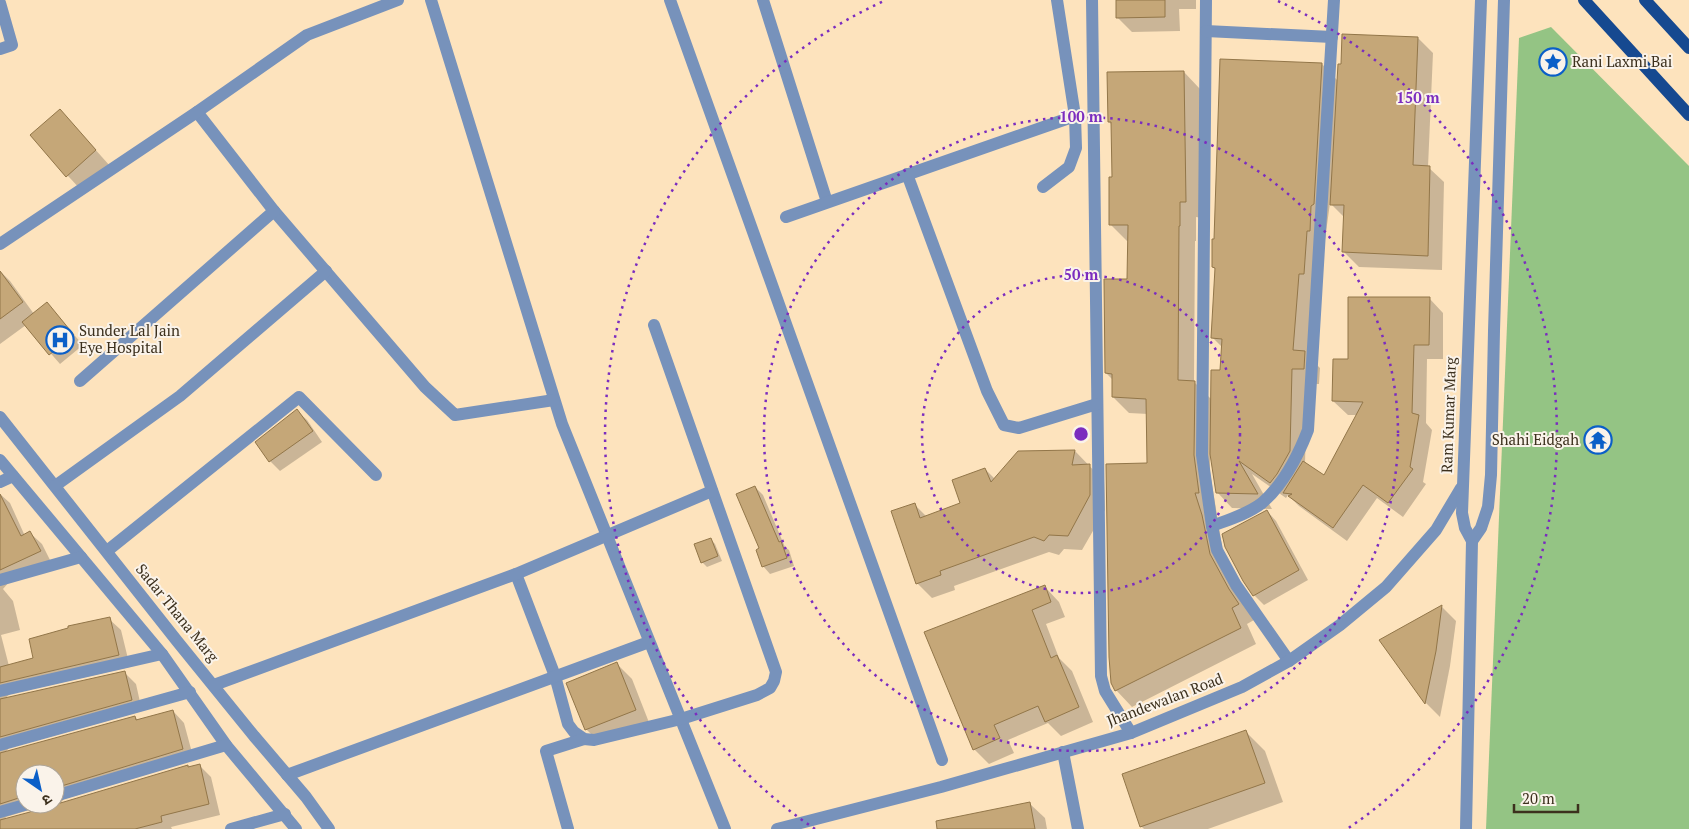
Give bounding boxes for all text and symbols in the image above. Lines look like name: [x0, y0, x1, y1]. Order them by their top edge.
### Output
place icon: Rani Laxmi Bai: [1538, 47, 1568, 77]
place label: Rani Laxmi Bai: [1572, 51, 1672, 71]
text: 150 m: [1396, 87, 1440, 107]
text: 100 m: [1059, 106, 1103, 126]
text: 50 m: [1064, 264, 1099, 284]
place label: Sunder Lal Jain Eye Hospital: [79, 320, 180, 357]
hospital icon: Sunder Lal Jain Eye Hospital: [45, 325, 75, 355]
street label: Ram Kumar Marg: [1436, 355, 1460, 473]
centre of rings: [1072, 425, 1090, 443]
temple icon: Shahi Eidgah: [1583, 425, 1613, 455]
place label: Shahi Eidgah: [1492, 429, 1579, 449]
street label: Sadar Thana Marg: [132, 559, 224, 667]
street label: Jhandewalan Road: [1104, 668, 1226, 730]
north arrow: [15, 764, 65, 814]
scale bar: [1514, 782, 1578, 814]
text: 20 m: [1522, 788, 1555, 808]
text: उ: [38, 790, 56, 811]

